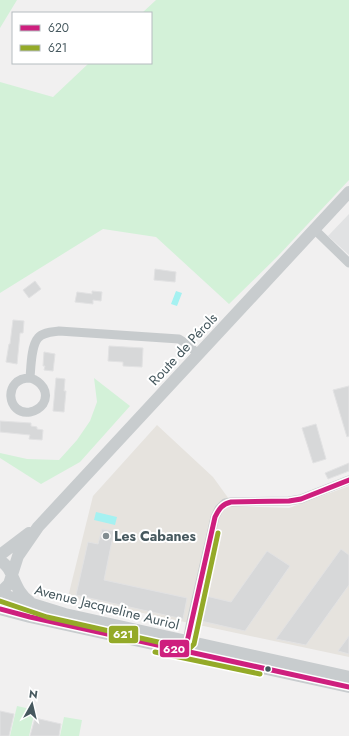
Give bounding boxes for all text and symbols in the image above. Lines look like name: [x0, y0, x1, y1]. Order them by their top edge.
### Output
legend: [12, 12, 152, 64]
text: 620: [48, 19, 69, 37]
text: 621: [48, 39, 67, 57]
street label: Route de Pérols: [144, 308, 222, 390]
place label: Les Cabanes: [114, 526, 197, 546]
marker: Les Cabanes: [101, 531, 111, 541]
street label: Avenue Jacqueline Auriol: [33, 579, 181, 635]
line badge: 621: [108, 625, 139, 644]
text: 621: [113, 626, 133, 642]
line badge: 620: [159, 639, 190, 658]
text: 620: [163, 641, 185, 657]
unlabelled marker: [263, 664, 273, 674]
north arrow: [12, 684, 52, 724]
text: N: [28, 686, 39, 703]

